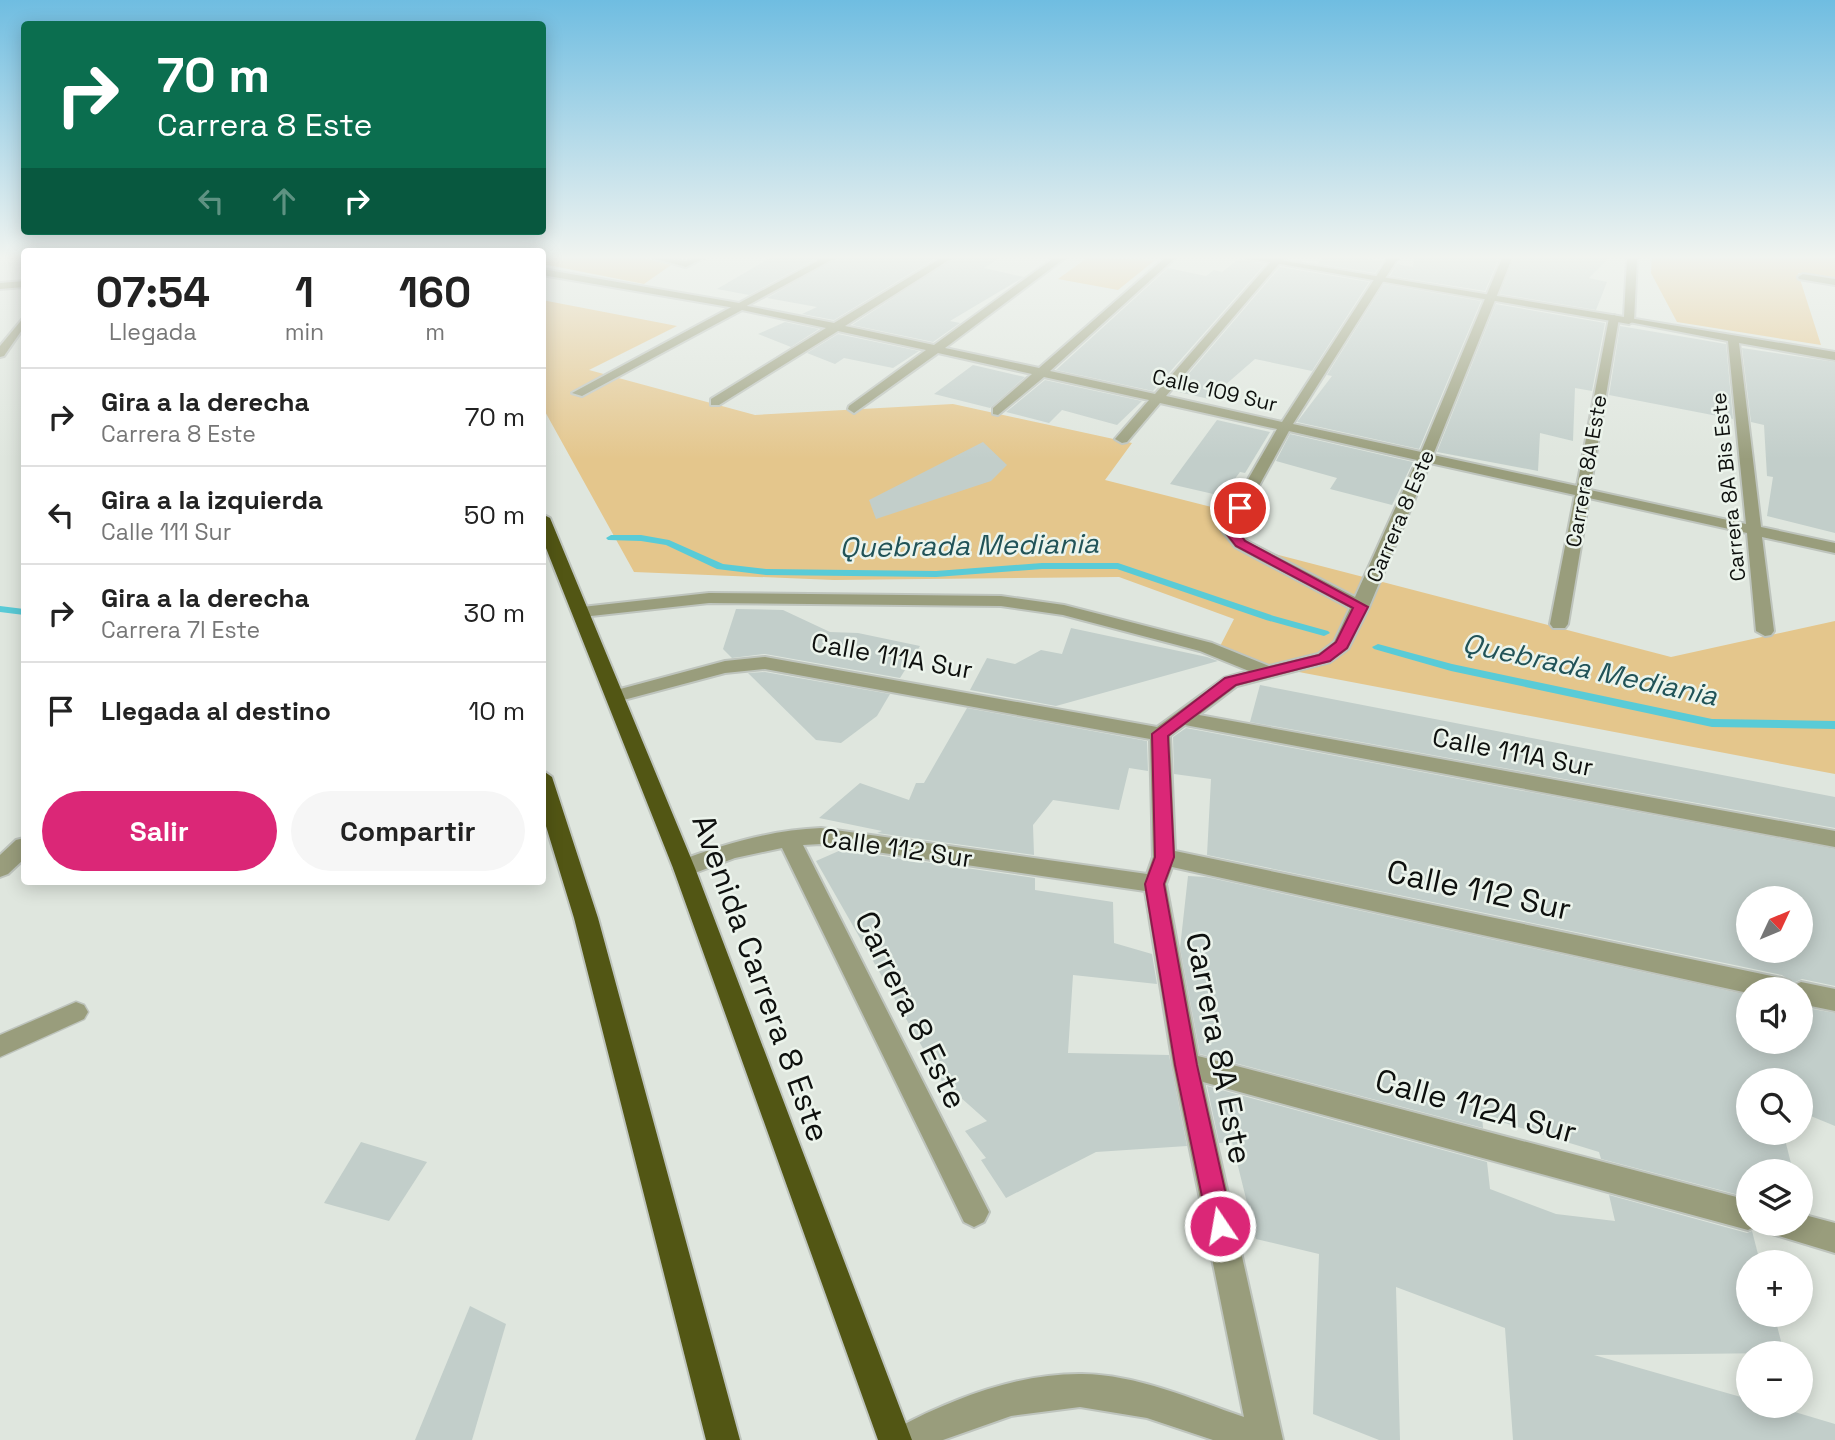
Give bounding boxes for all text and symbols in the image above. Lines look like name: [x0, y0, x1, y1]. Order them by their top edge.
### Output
text: 70 m: [157, 44, 270, 106]
icon: right: [42, 49, 133, 140]
text: Carrera 8 Este: [157, 105, 372, 145]
icon: left: [192, 182, 230, 220]
icon: ahead: [265, 182, 303, 220]
icon: right: [338, 182, 376, 220]
text: 07:54: [96, 266, 210, 319]
text: 1: [295, 266, 314, 319]
text: 160: [399, 266, 471, 319]
text: Llegada: [109, 317, 197, 347]
text: min: [285, 317, 324, 347]
text: m: [425, 317, 445, 347]
street label: Calle 109 Sur: [1150, 362, 1280, 418]
text: Gira a la derecha: [101, 385, 310, 419]
street label: Carrera 8A Bis Este: [1705, 391, 1751, 583]
street label: Carrera 8A Este: [1559, 393, 1613, 549]
icon: right: [42, 398, 80, 436]
text: 70 m: [465, 400, 525, 434]
text: Carrera 8 Este: [101, 419, 256, 449]
street label: Carrera 8 Este: [1360, 446, 1440, 586]
pin: [1210, 478, 1270, 538]
text: Gira a la izquierda: [101, 483, 323, 517]
icon: arrive: [1221, 489, 1259, 527]
icon: left: [42, 496, 80, 534]
text: 50 m: [464, 498, 525, 532]
text: Calle 111 Sur: [101, 517, 231, 547]
water label: Quebrada Mediania: [839, 525, 1100, 565]
text: Gira a la derecha: [101, 581, 310, 615]
icon: right: [42, 594, 80, 632]
text: 30 m: [464, 596, 525, 630]
text: Carrera 7I Este: [101, 615, 260, 645]
water label: Quebrada Mediania: [1459, 624, 1722, 714]
street label: Calle 111A Sur: [809, 625, 975, 687]
icon: arrive: [42, 692, 80, 730]
text: Llegada al destino: [101, 694, 331, 728]
text: 10 m: [468, 694, 525, 728]
street label: Calle 111A Sur: [1430, 720, 1596, 784]
button: Salir: [42, 791, 277, 871]
button: Compartir: [291, 791, 525, 871]
street label: Avenida Carrera 8 Este: [683, 809, 839, 1147]
street label: Calle 112 Sur: [819, 821, 975, 875]
street label: Calle 112 Sur: [1383, 851, 1575, 929]
north arrow: [1736, 886, 1813, 962]
map controls: [1736, 886, 1813, 1418]
street label: Carrera 8 Este: [846, 904, 976, 1116]
street label: Carrera 8A Este: [1177, 929, 1261, 1167]
button: sound: [1736, 977, 1813, 1054]
street label: Calle 112A Sur: [1371, 1060, 1581, 1152]
button: search: [1736, 1068, 1813, 1145]
button: layers: [1736, 1159, 1813, 1236]
position arrow: [1183, 1189, 1257, 1263]
button: +: [1736, 1250, 1813, 1327]
button: −: [1736, 1341, 1813, 1418]

